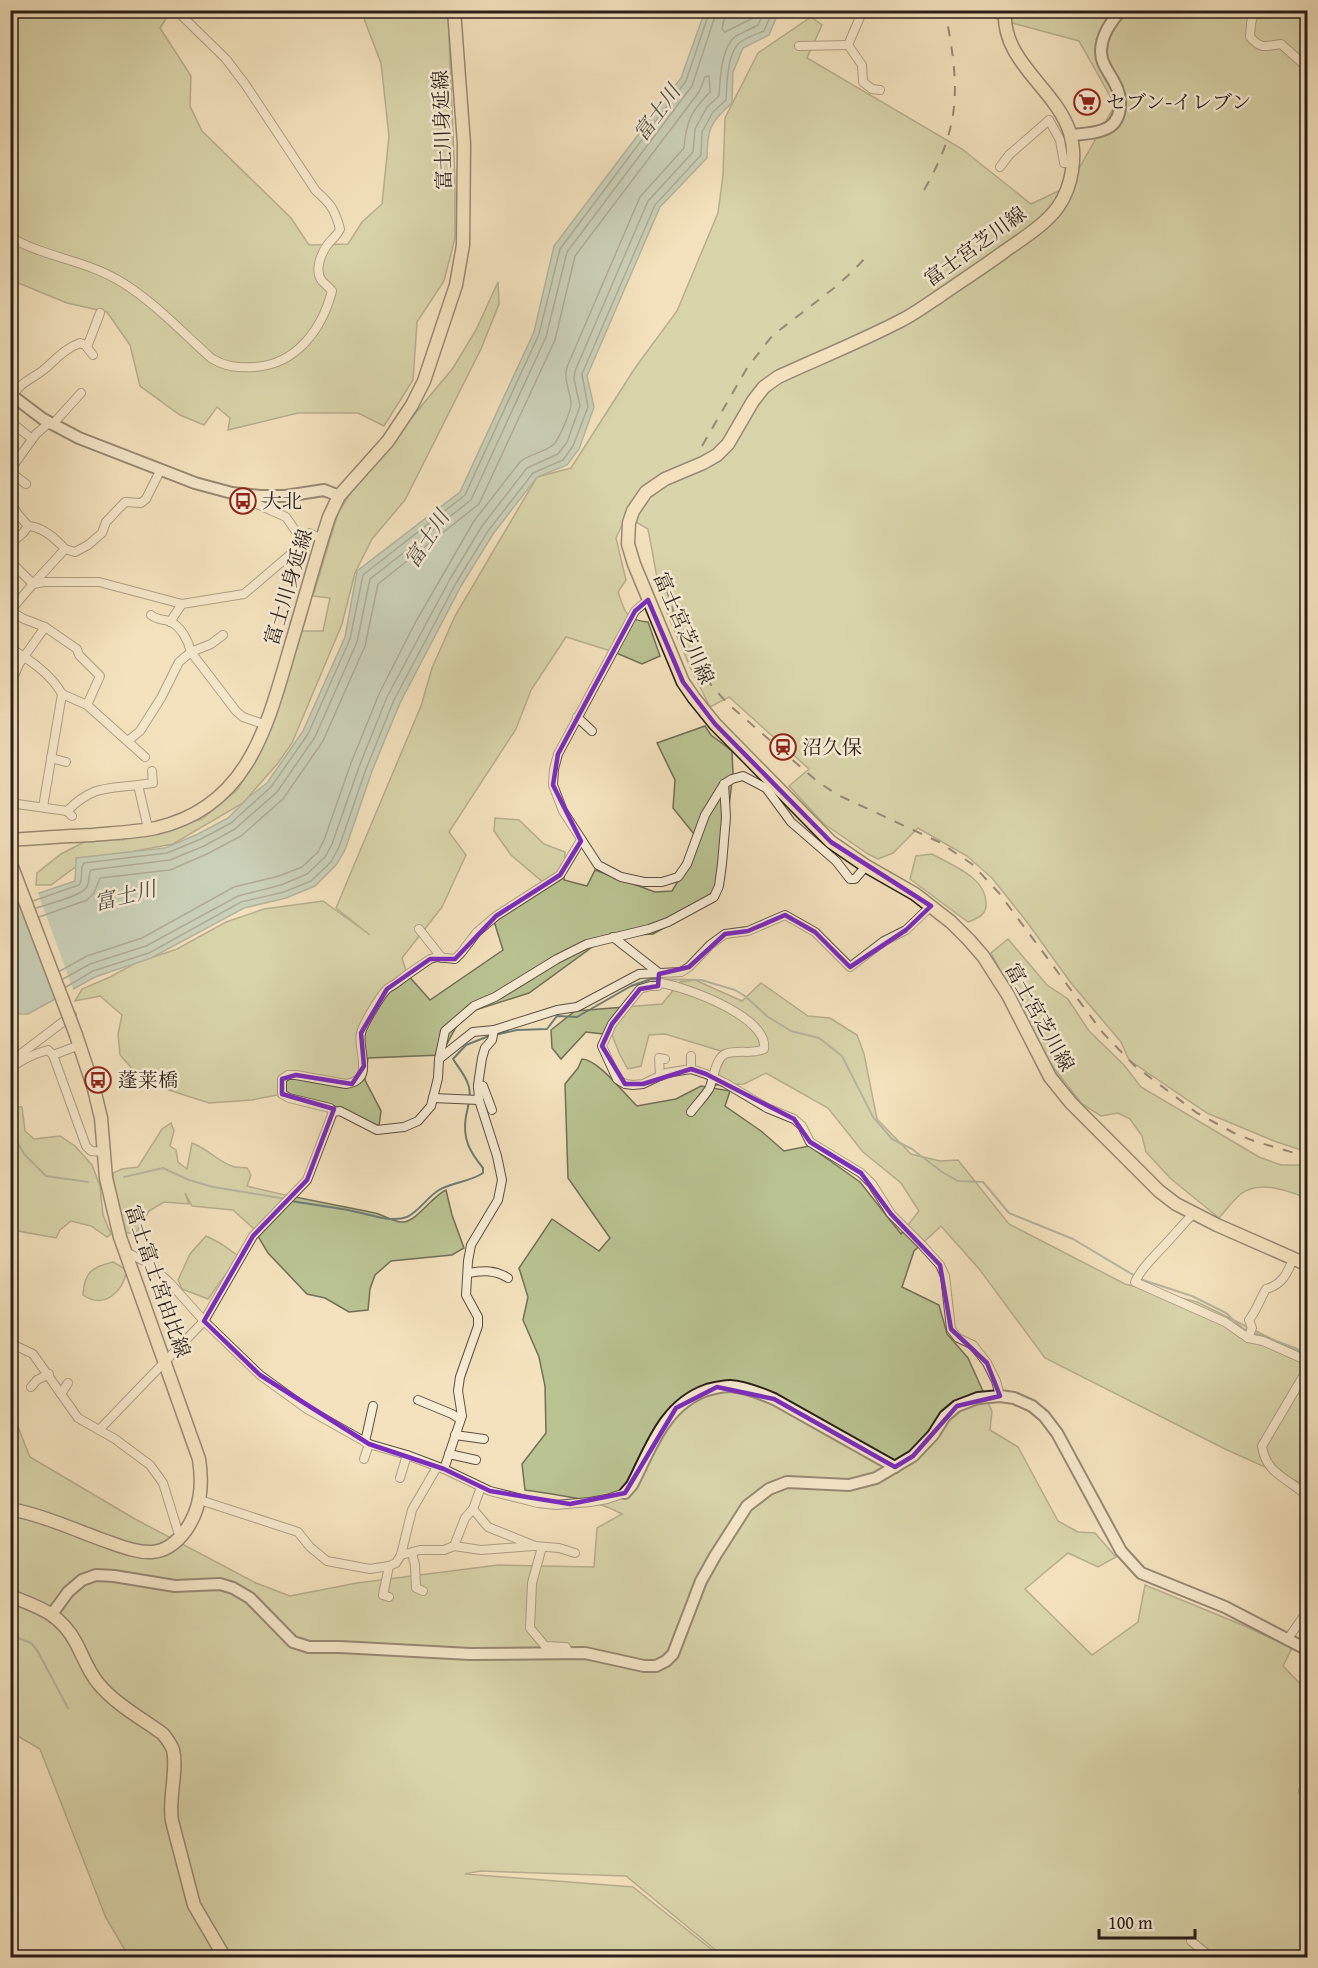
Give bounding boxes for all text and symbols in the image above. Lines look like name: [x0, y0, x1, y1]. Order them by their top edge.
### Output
street label: 富士川身延線: [425, 70, 458, 190]
water label: 富士川: [626, 76, 689, 147]
supermarket icon: セブン-イレブン: [1072, 87, 1102, 117]
place label: セブン-イレブン: [1106, 87, 1251, 116]
street label: 富士宮芝川線: [918, 199, 1032, 293]
bus stop icon: 大北: [228, 486, 258, 516]
place label: 大北: [262, 486, 302, 515]
water label: 富士川: [396, 502, 458, 574]
street label: 富士川身延線: [256, 525, 319, 648]
street label: 富士宮芝川線: [647, 567, 722, 689]
station icon: 沼久保: [768, 732, 798, 762]
place label: 沼久保: [802, 732, 862, 761]
water label: 富士川: [91, 872, 161, 918]
street label: 富士宮芝川線: [999, 957, 1082, 1076]
bus stop icon: 蓬莱橋: [83, 1065, 113, 1095]
place label: 蓬莱橋: [118, 1065, 178, 1094]
street label: 富士富士宮由比線: [119, 1200, 198, 1361]
scale bar: [1099, 1902, 1195, 1940]
text: 100 m: [1108, 1909, 1153, 1936]

